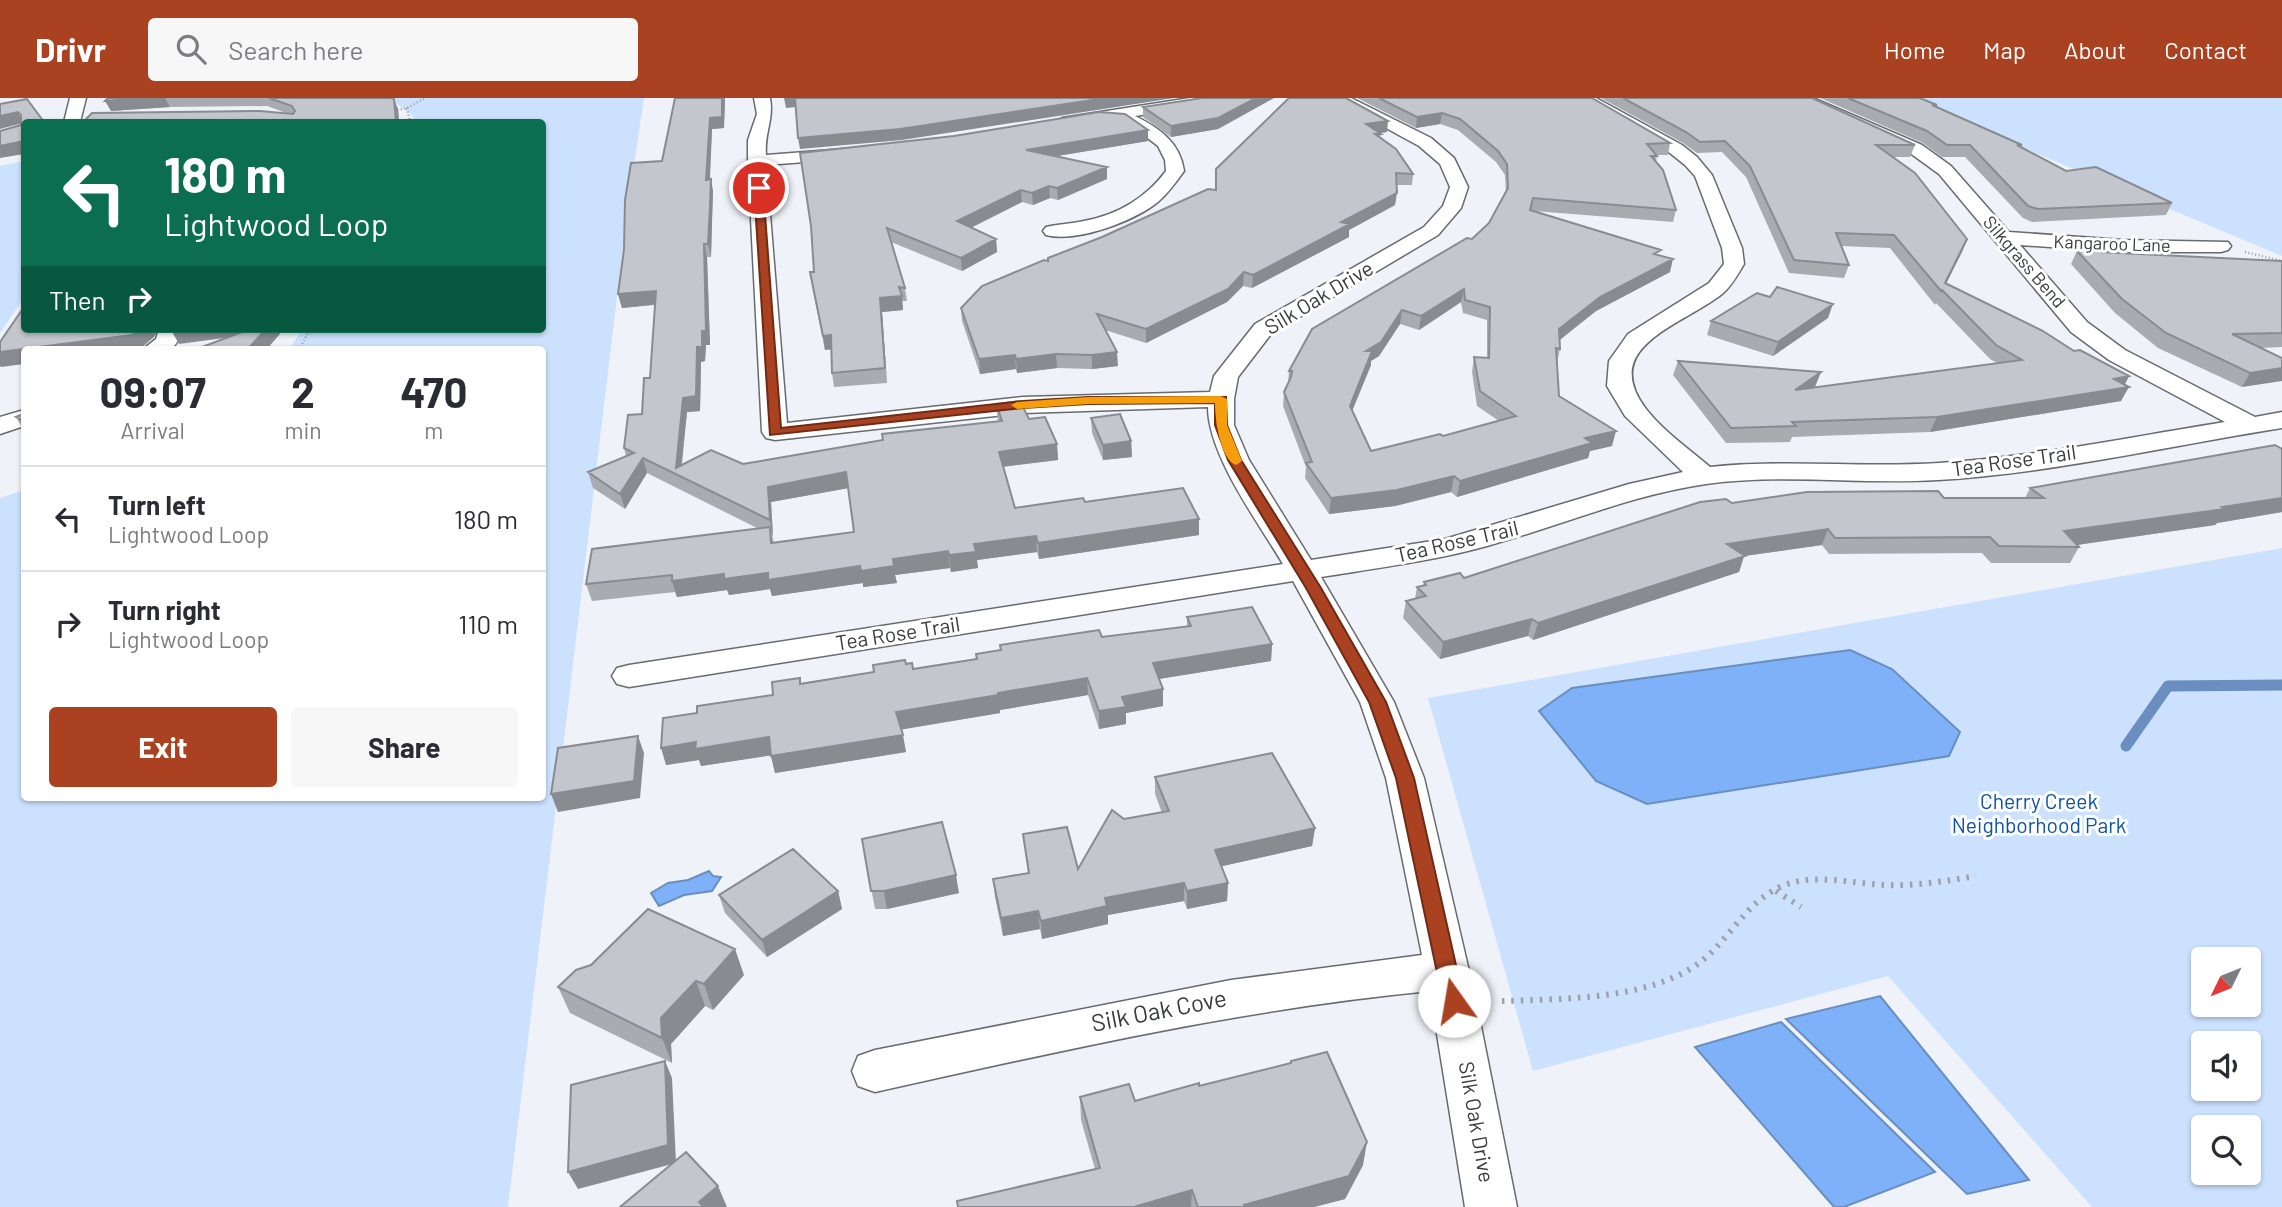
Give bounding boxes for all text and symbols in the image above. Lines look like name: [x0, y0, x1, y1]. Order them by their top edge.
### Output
search box: [148, 18, 638, 81]
text: Drivr: [35, 29, 106, 69]
icon: search: [172, 30, 210, 68]
text: Search here: [228, 34, 363, 65]
text: Home: [1884, 35, 1945, 64]
text: Map: [1983, 35, 2026, 64]
text: About: [2064, 35, 2126, 64]
text: Contact: [2164, 35, 2247, 64]
text: 180 m: [164, 144, 287, 203]
icon: left: [49, 147, 140, 238]
pin: [729, 158, 789, 218]
icon: arrive: [740, 169, 778, 207]
text: Lightwood Loop: [164, 204, 388, 242]
street label: Silkgrass Bend: [1979, 211, 2071, 312]
street label: Kangaroo Lane: [2053, 230, 2171, 256]
street label: Silk Oak Drive: [1259, 254, 1377, 339]
icon: right: [120, 280, 158, 318]
text: Then: [49, 284, 106, 315]
text: 09:07: [100, 366, 206, 416]
text: 2: [291, 366, 315, 416]
text: 470: [400, 366, 467, 416]
text: Arrival: [121, 416, 185, 444]
text: min: [284, 416, 322, 444]
text: m: [424, 416, 443, 444]
street label: Tea Rose Trail: [1950, 438, 2078, 481]
text: Turn left: [108, 489, 206, 520]
icon: left: [49, 500, 87, 538]
text: 180 m: [454, 503, 518, 534]
street label: Tea Rose Trail: [1393, 514, 1521, 567]
text: Lightwood Loop: [108, 520, 269, 548]
text: Turn right: [108, 594, 221, 625]
icon: right: [49, 605, 87, 643]
text: 110 m: [458, 608, 518, 639]
street label: Tea Rose Trail: [834, 610, 962, 655]
text: Lightwood Loop: [108, 625, 269, 653]
button: Exit: [49, 707, 277, 787]
button: Share: [291, 707, 518, 787]
park label: Cherry Creek Neighborhood Park: [1952, 788, 2126, 837]
north arrow: [2191, 947, 2261, 1017]
map controls: [2191, 947, 2261, 1185]
position arrow: [1417, 964, 1491, 1038]
street label: Silk Oak Cove: [1089, 982, 1229, 1037]
button: sound: [2191, 1031, 2261, 1101]
street label: Silk Oak Drive: [1455, 1059, 1500, 1184]
button: search: [2191, 1115, 2261, 1185]

